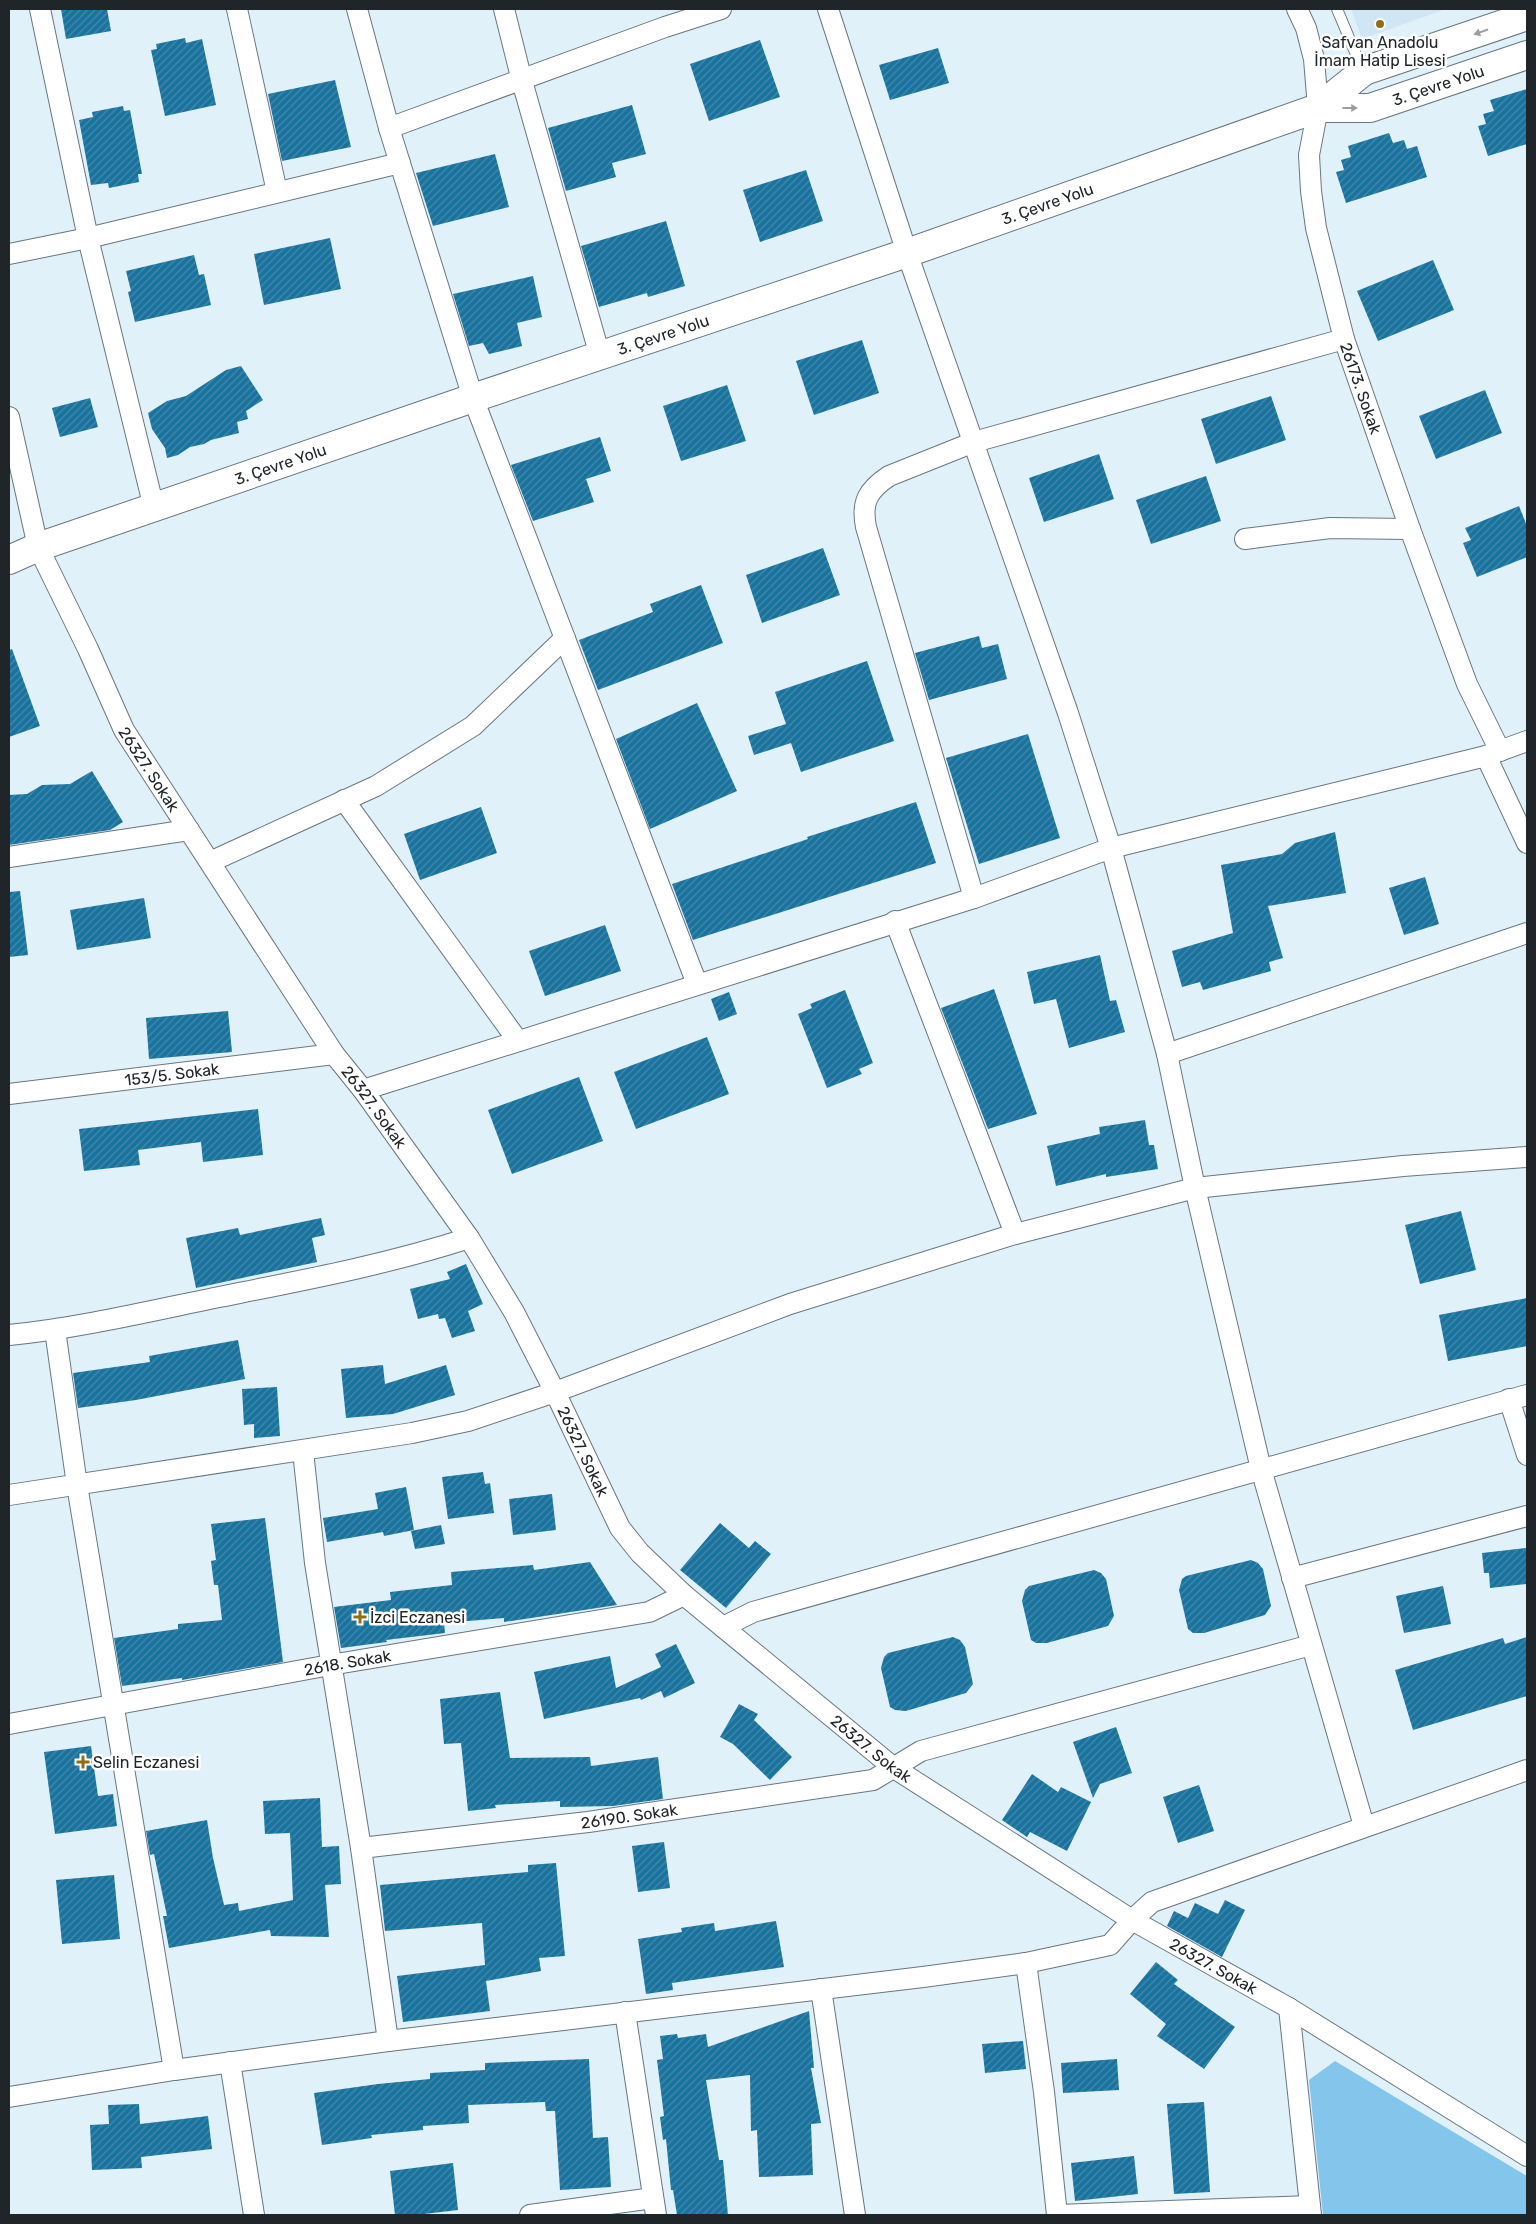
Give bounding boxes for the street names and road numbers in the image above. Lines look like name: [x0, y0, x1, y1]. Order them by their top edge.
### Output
street label: 3. Çevre Yolu: [1390, 61, 1487, 110]
street label: 3. Çevre Yolu: [999, 179, 1096, 229]
street label: 3. Çevre Yolu: [615, 311, 712, 359]
street label: 26173. Sokak: [1336, 340, 1386, 437]
street label: 3. Çevre Yolu: [232, 440, 329, 489]
street label: 26327. Sokak: [114, 723, 184, 816]
street label: 153/5. Sokak: [123, 1059, 221, 1090]
street label: 26327. Sokak: [337, 1062, 411, 1153]
street label: 26327. Sokak: [553, 1403, 613, 1500]
street label: 2618. Sokak: [302, 1646, 393, 1680]
street label: 26327. Sokak: [827, 1711, 915, 1787]
street label: 26190. Sokak: [580, 1800, 679, 1833]
street label: 26327. Sokak: [1166, 1934, 1261, 1999]

